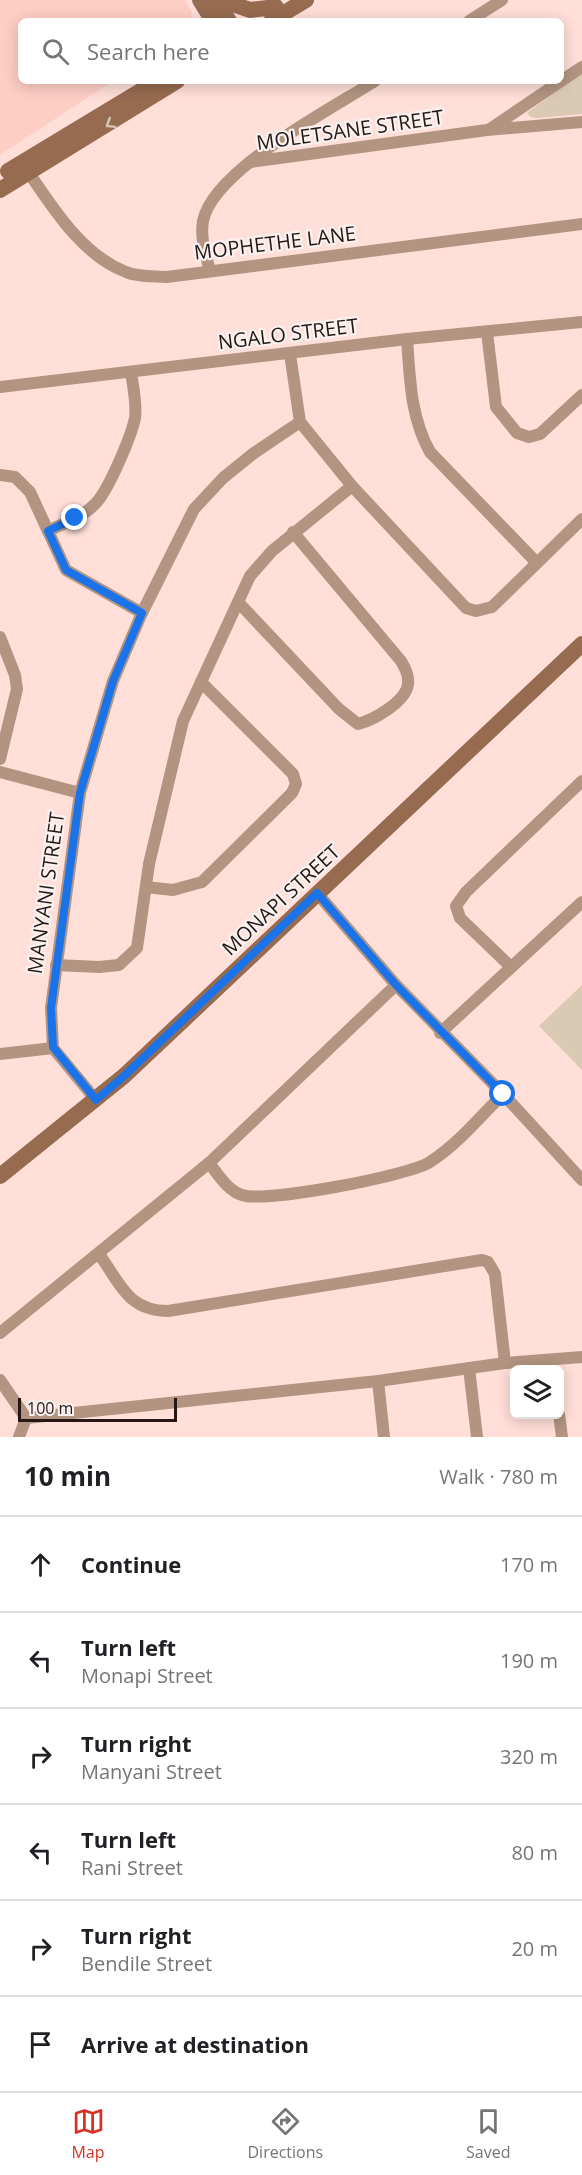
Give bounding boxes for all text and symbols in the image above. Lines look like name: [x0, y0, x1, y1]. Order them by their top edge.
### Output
search box: [18, 18, 564, 84]
icon: search: [39, 35, 72, 68]
text: Search here: [87, 36, 210, 66]
street label: MOLETSANE STREET: [255, 103, 445, 156]
one-way arrow: [106, 116, 116, 128]
street label: MOPHETHE LANE: [193, 219, 357, 266]
street label: NGALO STREET: [216, 312, 360, 355]
route end: [61, 504, 87, 530]
street label: MANYANI STREET: [21, 810, 70, 975]
street label: MONAPI STREET: [216, 838, 345, 961]
route start: [489, 1080, 515, 1106]
map controls: [510, 1365, 564, 1419]
button: layers: [510, 1365, 564, 1419]
scale bar: [18, 1395, 177, 1422]
text: 100 m: [27, 1397, 73, 1419]
text: 10 min: [24, 1458, 111, 1494]
text: Walk · 780 m: [439, 1463, 558, 1490]
icon: ahead: [24, 1548, 57, 1581]
text: Continue: [81, 1549, 181, 1579]
text: 170 m: [500, 1551, 558, 1578]
text: Turn left: [81, 1632, 176, 1662]
icon: left: [24, 1644, 57, 1677]
text: 190 m: [500, 1647, 558, 1674]
text: Monapi Street: [81, 1662, 213, 1689]
text: Turn right: [81, 1728, 192, 1758]
icon: right: [24, 1740, 57, 1773]
text: 320 m: [500, 1743, 558, 1770]
text: Manyani Street: [81, 1758, 222, 1785]
text: Turn left: [81, 1824, 176, 1854]
icon: left: [24, 1836, 57, 1869]
text: 80 m: [511, 1839, 558, 1866]
text: Rani Street: [81, 1854, 183, 1881]
text: Turn right: [81, 1920, 192, 1950]
icon: right: [24, 1932, 57, 1965]
text: 20 m: [511, 1935, 558, 1962]
text: Bendile Street: [81, 1950, 212, 1977]
icon: arrive: [24, 2028, 57, 2061]
text: Arrive at destination: [81, 2029, 309, 2059]
tab: Map: [71, 2105, 105, 2163]
tab: Directions: [247, 2105, 323, 2163]
tab: Saved: [466, 2105, 511, 2163]

